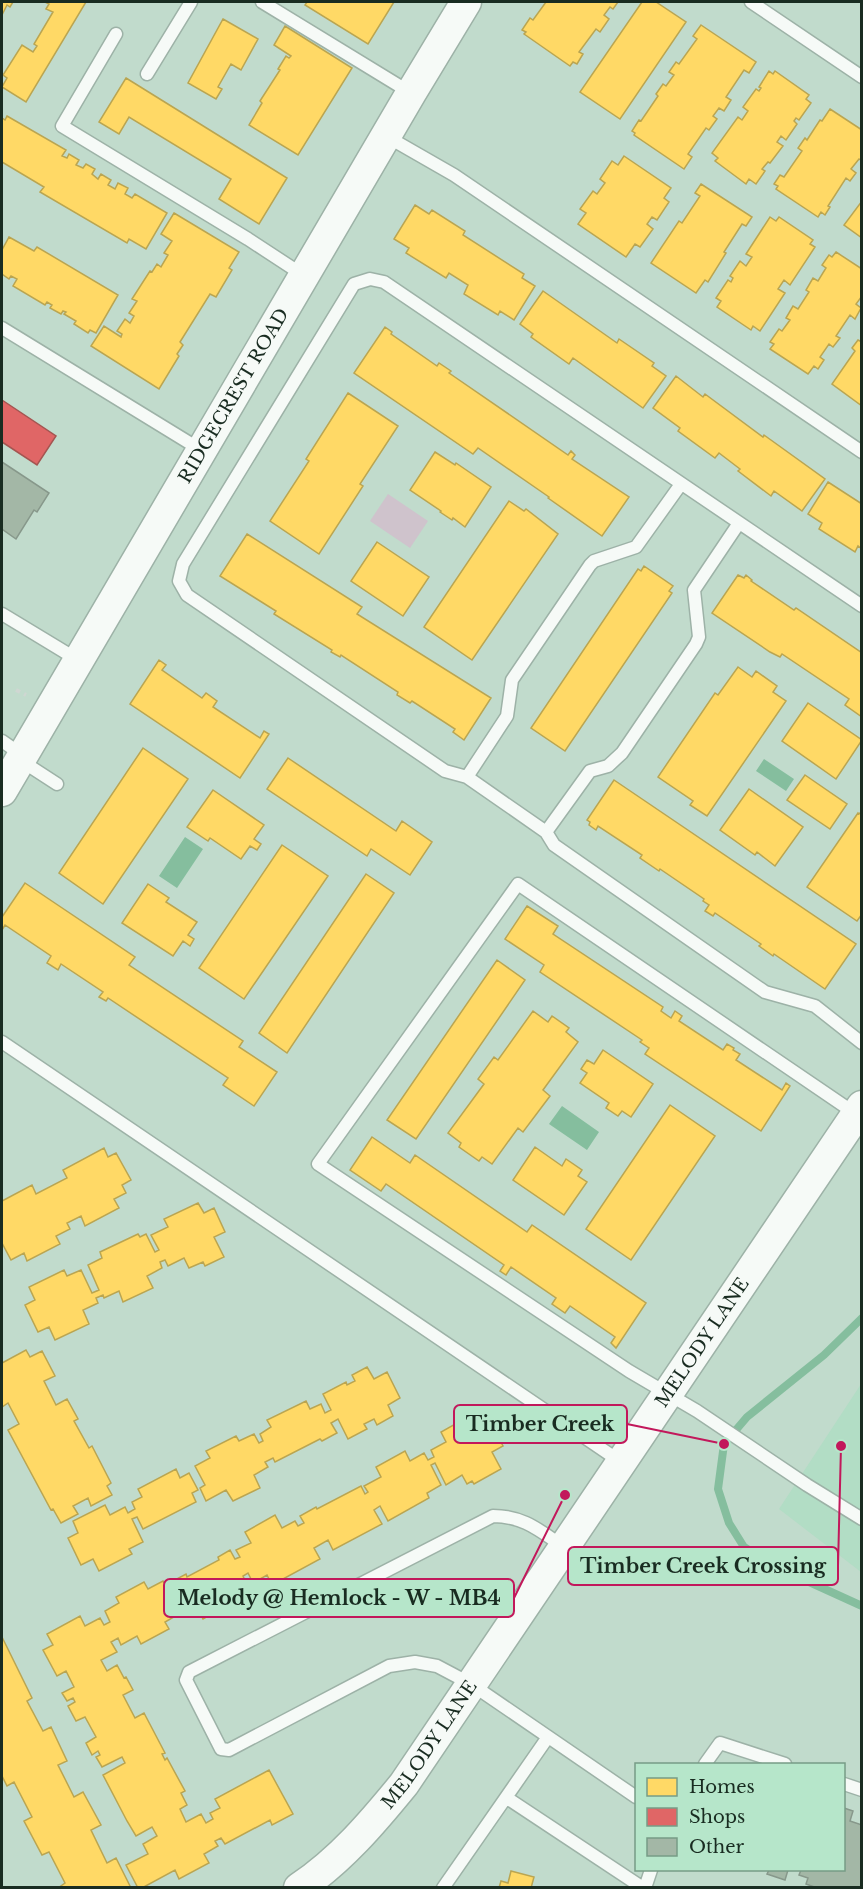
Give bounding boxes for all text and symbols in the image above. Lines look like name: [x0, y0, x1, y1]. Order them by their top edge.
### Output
street label: RIDGECREST ROAD: [174, 305, 293, 487]
street label: MELODY LANE: [651, 1274, 754, 1412]
callout: Timber Creek: [454, 1405, 627, 1443]
text: Timber Creek: [466, 1412, 615, 1436]
callout: Timber Creek Crossing: [568, 1547, 838, 1585]
text: Timber Creek Crossing: [580, 1554, 827, 1578]
callout: Melody @ Hemlock - W - MB4: [164, 1579, 514, 1617]
text: Melody @ Hemlock - W - MB4: [177, 1586, 501, 1610]
street label: MELODY LANE: [377, 1676, 482, 1813]
legend: [635, 1763, 845, 1871]
text: Homes: [689, 1776, 755, 1798]
text: Shops: [689, 1806, 745, 1828]
text: Other: [689, 1836, 745, 1858]

